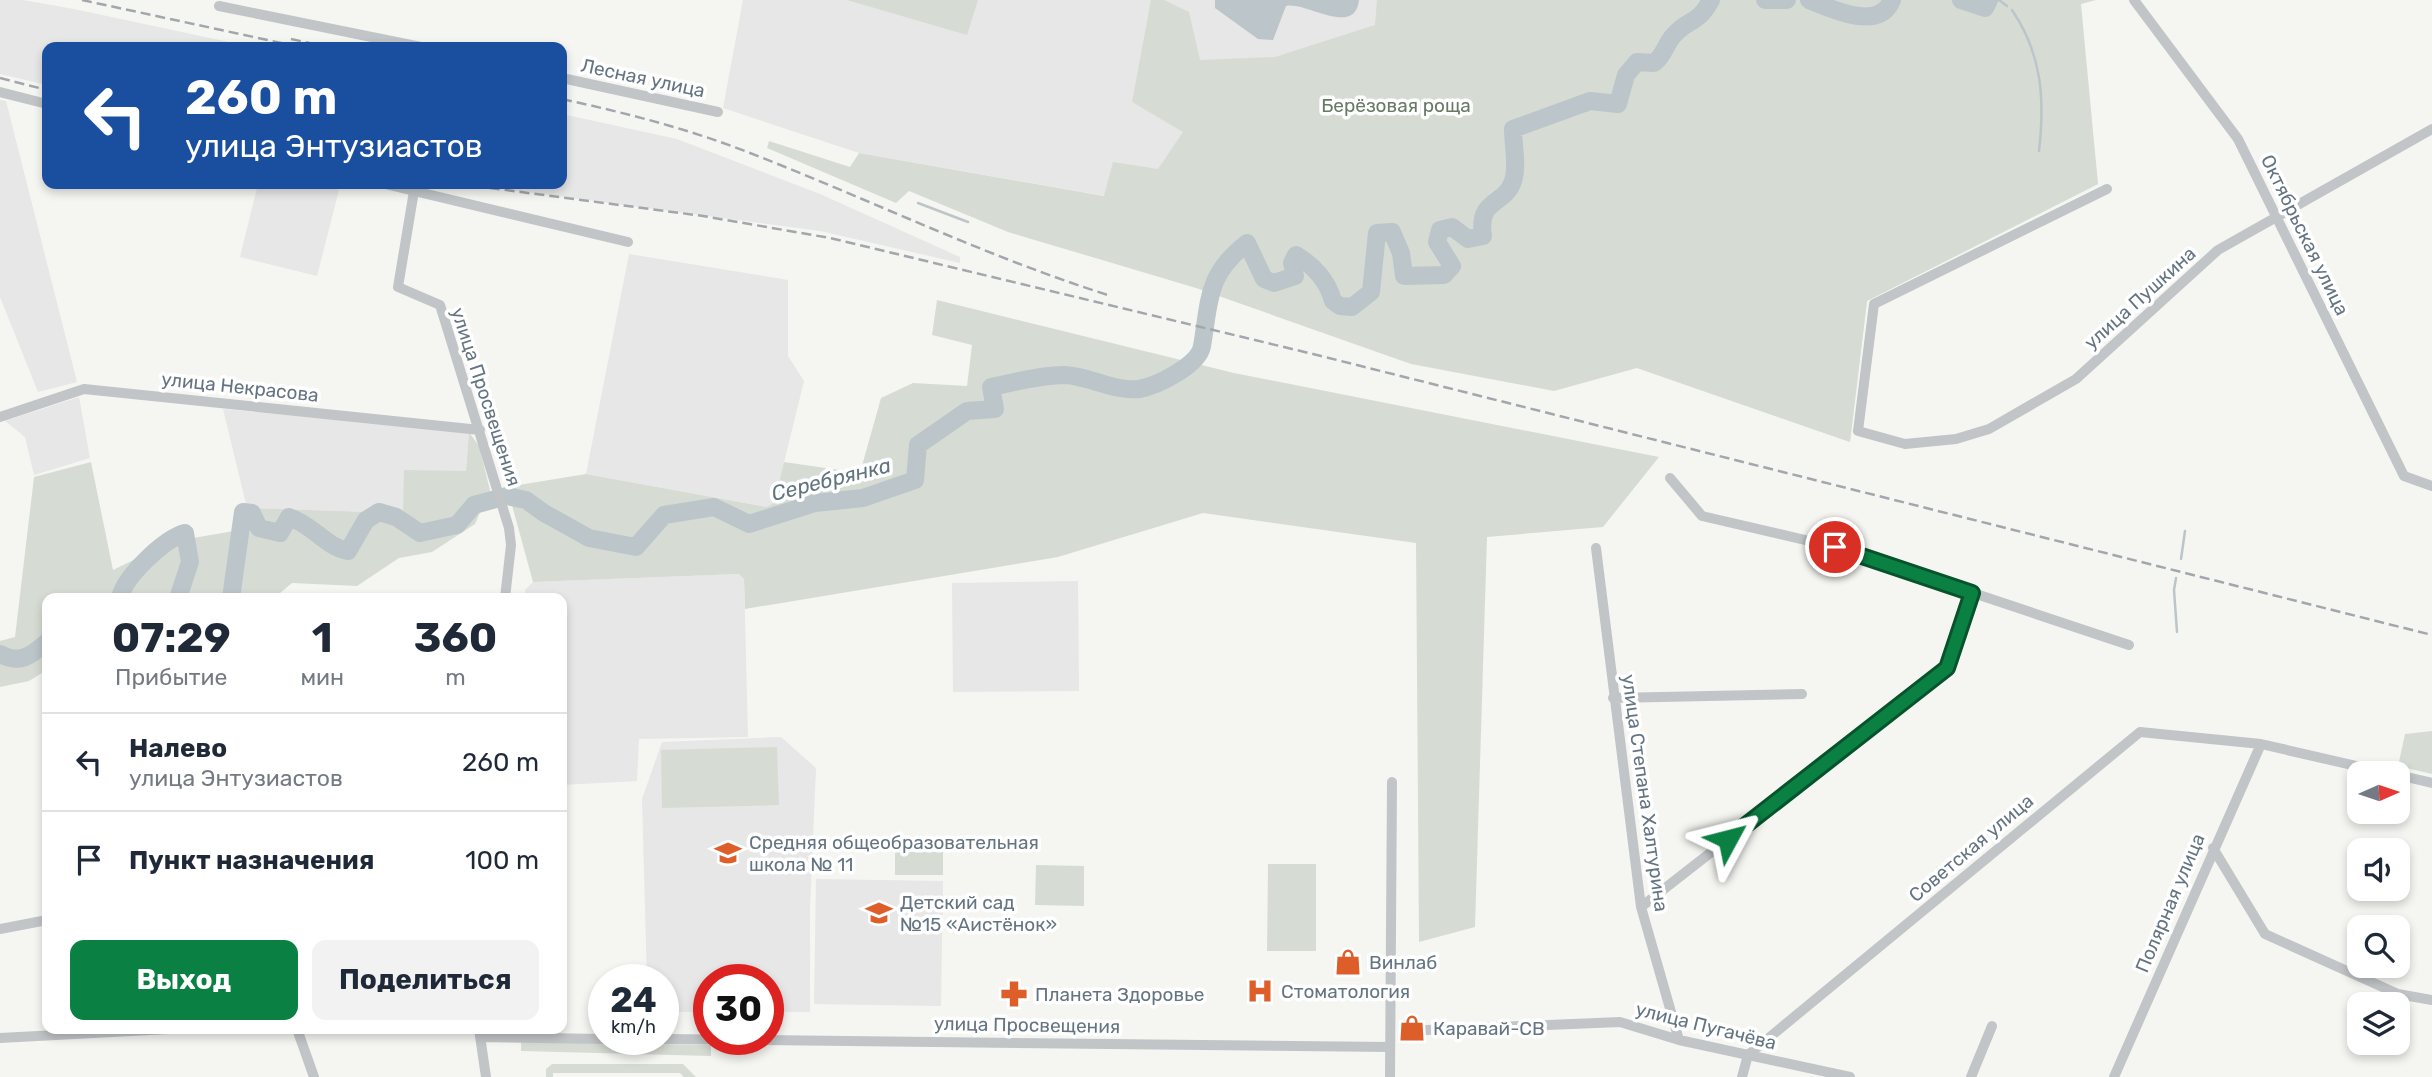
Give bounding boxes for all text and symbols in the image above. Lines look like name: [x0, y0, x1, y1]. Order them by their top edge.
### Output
street label: Лесная улица: [579, 54, 707, 102]
text: 260 m: [185, 68, 337, 126]
icon: left: [70, 70, 161, 161]
park label: Берёзовая роща: [1321, 94, 1471, 117]
text: улица Энтузиастов: [185, 127, 483, 165]
street label: Октябрьская улица: [2256, 151, 2354, 319]
street label: улица Пушкина: [2080, 242, 2200, 354]
street label: улица Просвещения: [446, 305, 526, 489]
street label: улица Некрасова: [160, 367, 320, 407]
water label: Серебрянка: [769, 452, 893, 506]
pin: [1805, 517, 1865, 577]
icon: arrive: [1816, 528, 1854, 566]
text: 07:29: [112, 613, 231, 663]
text: 1: [312, 613, 333, 663]
text: 360: [414, 613, 497, 663]
text: Прибытие: [115, 663, 227, 691]
text: мин: [300, 663, 344, 691]
text: m: [445, 663, 466, 691]
street label: улица Степана Халтурина: [1617, 673, 1673, 913]
text: Налево: [129, 733, 227, 764]
icon: left: [70, 743, 108, 781]
text: 260 m: [462, 747, 539, 778]
north arrow: [2347, 761, 2410, 824]
map controls: [2347, 761, 2410, 1055]
text: улица Энтузиастов: [129, 764, 343, 792]
street label: Советская улица: [1904, 789, 2038, 907]
position arrow: [1691, 802, 1765, 876]
street label: Полярная улица: [2130, 830, 2210, 976]
place label: Средняя общеобразовательная школа № 11: [749, 831, 1039, 876]
school or university icon: Средняя общеобразовательная школа № 11: [713, 838, 743, 868]
button: sound: [2347, 838, 2410, 901]
icon: arrive: [70, 841, 108, 879]
text: Пункт назначения: [129, 845, 374, 876]
text: 100 m: [465, 845, 539, 876]
place label: Детский сад №15 «Аистёнок»: [900, 891, 1057, 936]
school or university icon: Детский сад №15 «Аистёнок»: [864, 898, 894, 928]
button: search: [2347, 915, 2410, 978]
button: Выход: [70, 940, 298, 1020]
button: Поделиться: [312, 940, 539, 1020]
shop icon: Винлаб: [1333, 947, 1363, 977]
place label: Винлаб: [1369, 951, 1437, 974]
speed limit sign: 30: [693, 964, 784, 1055]
hospital icon: Стоматология: [1245, 976, 1275, 1006]
text: 24: [610, 979, 657, 1021]
pharmacy icon: Планета Здоровье: [999, 979, 1029, 1009]
place label: Стоматология: [1281, 980, 1410, 1003]
place label: Планета Здоровье: [1035, 983, 1204, 1006]
button: layers: [2347, 992, 2410, 1055]
street label: улица Пугачёва: [1633, 997, 1779, 1055]
street label: улица Просвещения: [934, 1012, 1120, 1038]
shop icon: Каравай-СВ: [1397, 1013, 1427, 1043]
text: km/h: [611, 1016, 656, 1038]
place label: Каравай-СВ: [1433, 1017, 1545, 1040]

